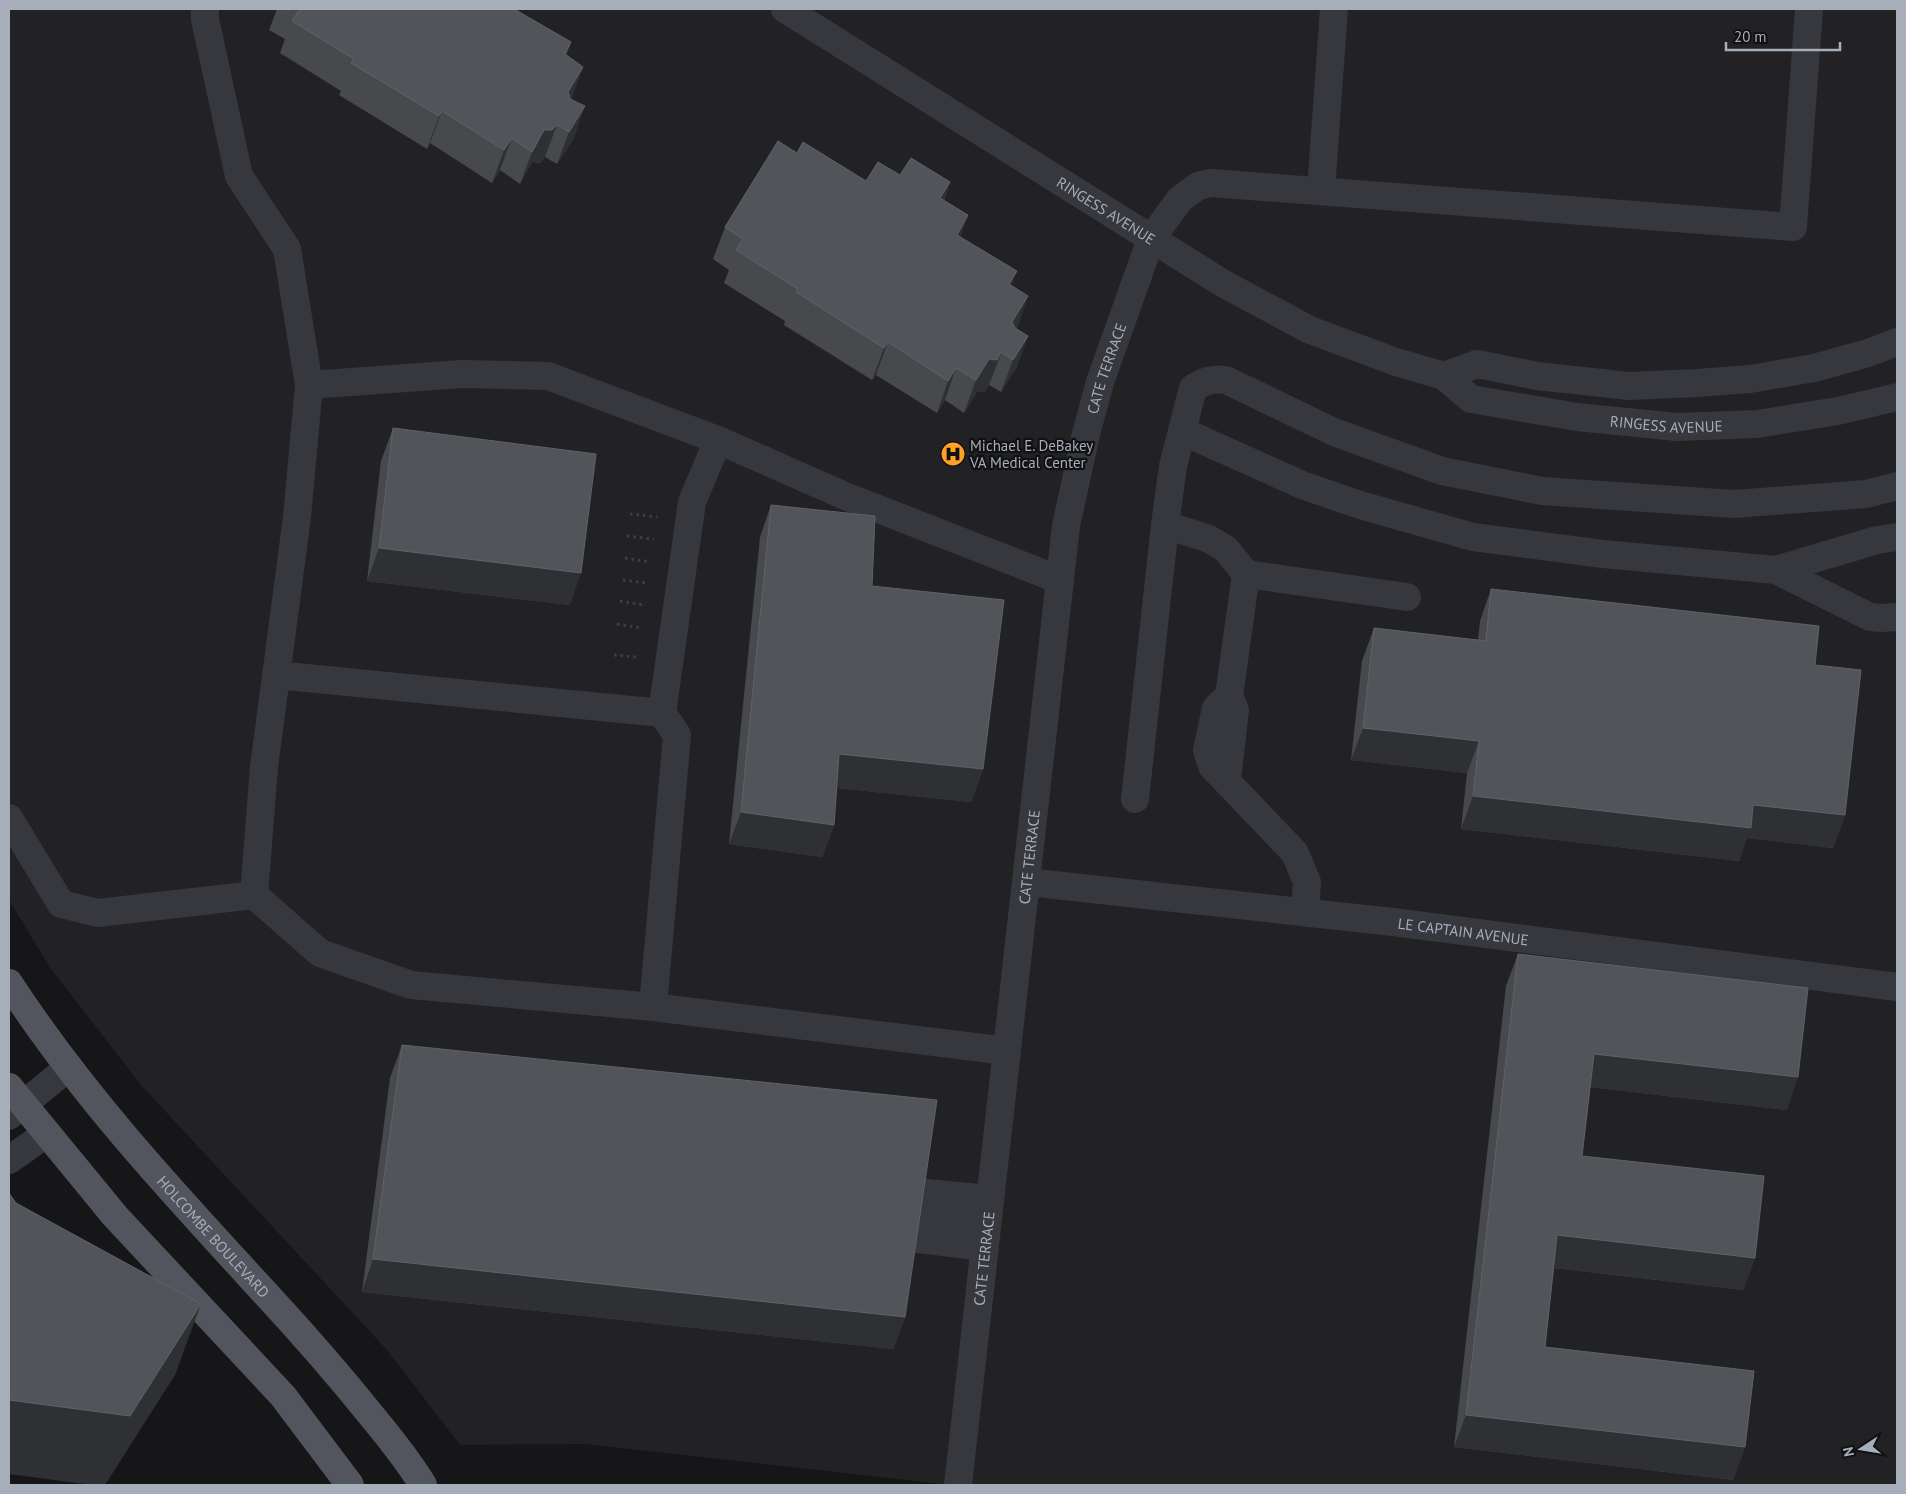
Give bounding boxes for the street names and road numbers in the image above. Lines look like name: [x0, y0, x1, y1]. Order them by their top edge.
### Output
street label: RINGESS AVENUE: [1053, 172, 1159, 248]
street label: CATE TERRACE: [1082, 320, 1130, 416]
street label: RINGESS AVENUE: [1609, 411, 1723, 437]
street label: CATE TERRACE: [1014, 809, 1043, 905]
street label: LE CAPTAIN AVENUE: [1397, 913, 1530, 949]
street label: HOLCOMBE BOULEVARD: [153, 1171, 274, 1301]
street label: CATE TERRACE: [969, 1210, 998, 1307]

